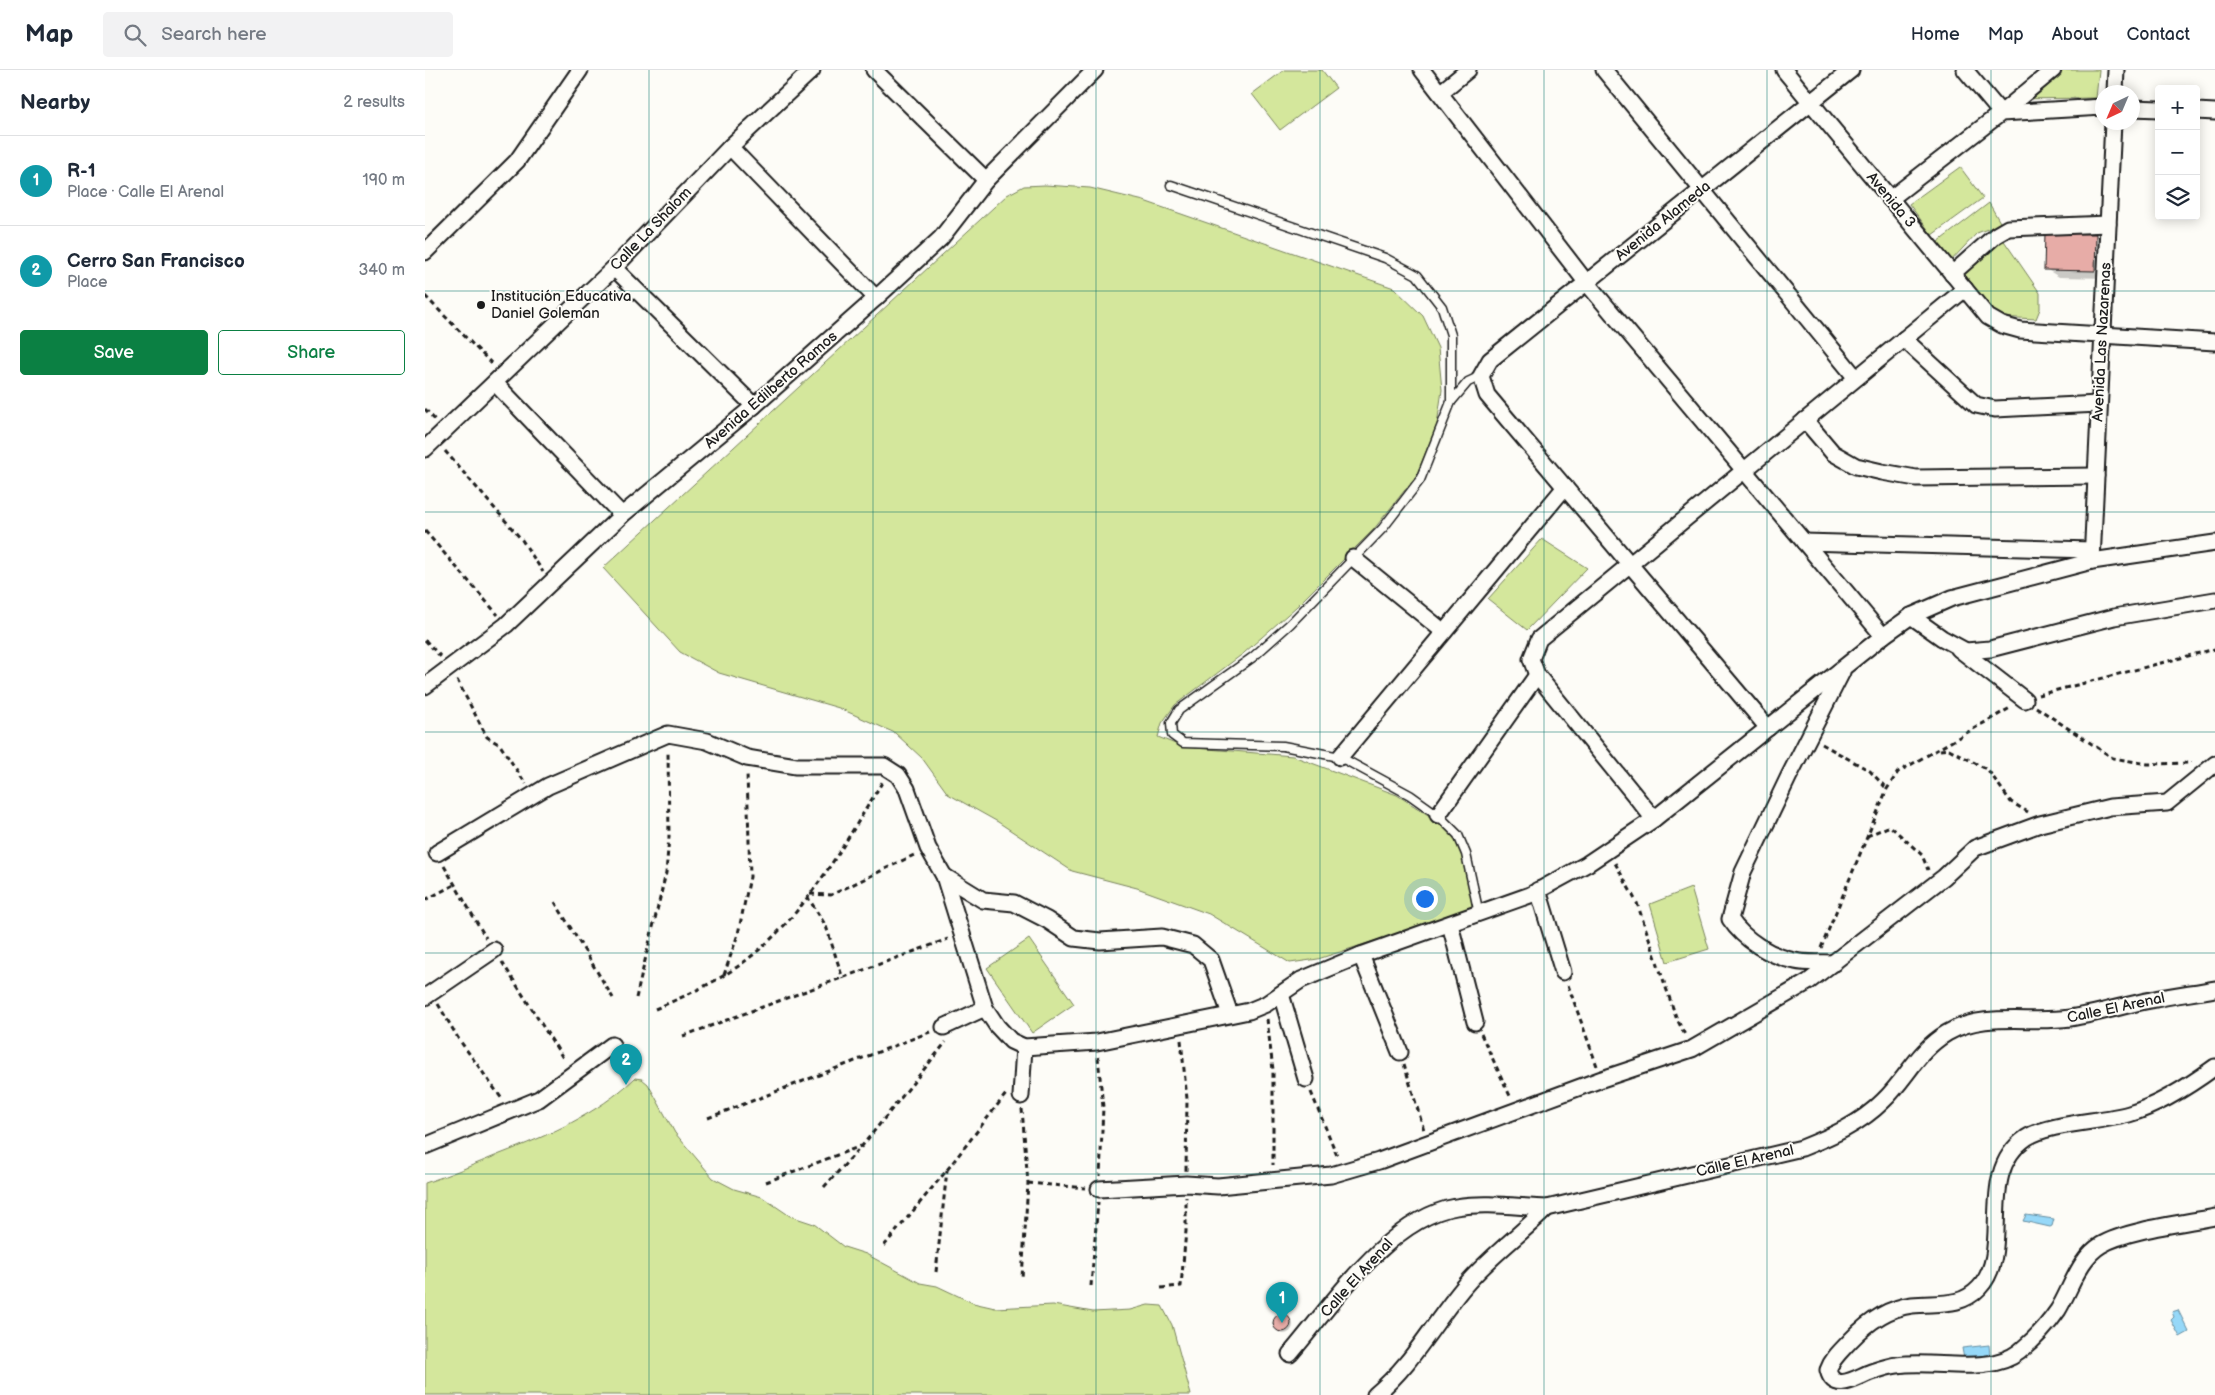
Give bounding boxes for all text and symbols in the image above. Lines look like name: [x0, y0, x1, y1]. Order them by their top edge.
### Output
search box: [103, 12, 453, 57]
text: Map: [25, 20, 73, 49]
icon: search: [121, 21, 149, 49]
text: Search here: [161, 23, 267, 46]
text: Home: [1911, 24, 1960, 45]
text: Map: [1988, 24, 2024, 45]
text: About: [2052, 24, 2099, 45]
text: Contact: [2127, 24, 2190, 45]
north arrow: [2095, 85, 2140, 130]
map controls: [2155, 85, 2200, 220]
button: +: [2155, 85, 2200, 130]
text: Nearby: [20, 90, 90, 115]
text: 2 results: [343, 93, 405, 112]
button: −: [2155, 130, 2200, 175]
text: R-1: [67, 160, 96, 183]
street label: Avenida 3: [1862, 168, 1920, 232]
text: 1: [33, 171, 39, 190]
text: 190 m: [363, 171, 405, 190]
button: layers: [2155, 175, 2200, 220]
street label: Avenida Alameda: [1612, 177, 1714, 265]
text: Place · Calle El Arenal: [67, 183, 224, 202]
street label: Calle La Shalom: [606, 183, 696, 275]
text: Cerro San Francisco: [67, 250, 245, 273]
text: 2: [31, 261, 41, 280]
text: 340 m: [358, 261, 405, 280]
street label: Avenida Las Nazarenas: [2088, 261, 2116, 422]
text: Place: [67, 273, 108, 292]
place label: Institución Educativa Daniel Goleman: [491, 287, 632, 323]
marker: Institución Educativa Daniel Goleman: [475, 299, 487, 311]
street label: Avenida Edilberto Ramos: [701, 327, 842, 453]
button: Save: [20, 330, 208, 375]
button: Share: [218, 330, 405, 375]
your location: [1412, 886, 1438, 912]
street label: Calle El Arenal: [2065, 988, 2167, 1028]
pin: 2: [610, 1044, 642, 1085]
street label: Calle El Arenal: [1694, 1141, 1796, 1181]
street label: Calle El Arenal: [1317, 1235, 1397, 1321]
pin: 1: [1266, 1282, 1298, 1323]

